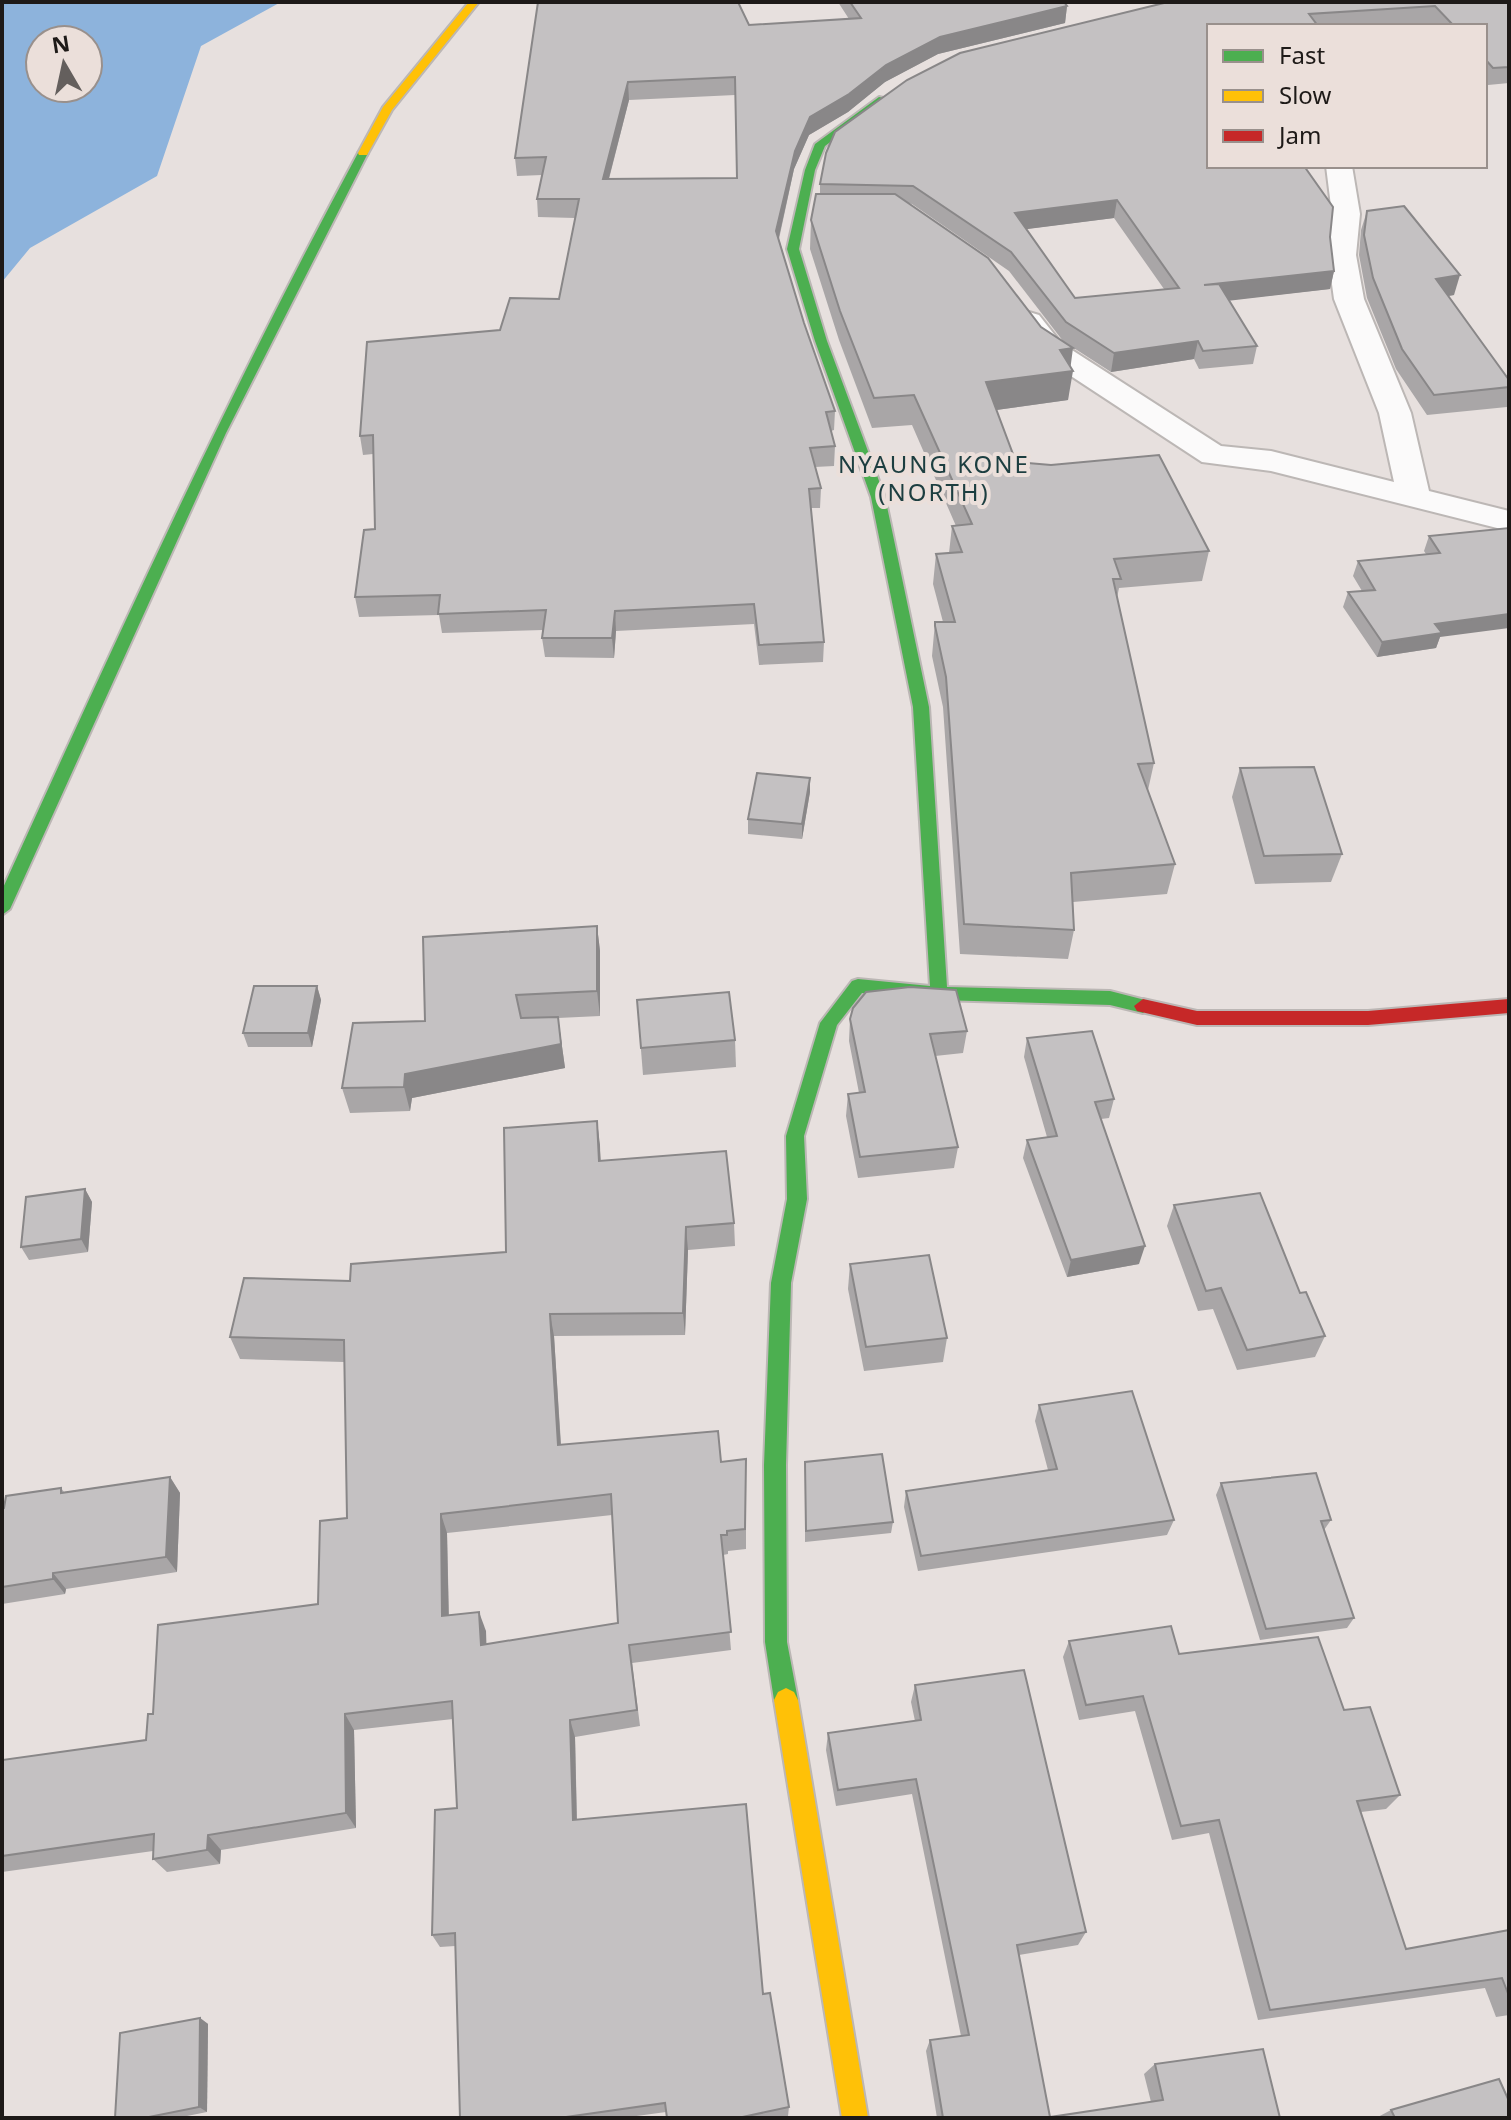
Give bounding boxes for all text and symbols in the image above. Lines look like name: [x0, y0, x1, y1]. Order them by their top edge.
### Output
north arrow: [24, 24, 104, 104]
legend: [1207, 24, 1487, 168]
text: N: [50, 27, 72, 59]
text: Fast: [1279, 38, 1325, 71]
text: Slow: [1279, 78, 1331, 111]
text: Jam: [1277, 118, 1321, 151]
district label: NYAUNG KONE (NORTH): [838, 447, 1030, 508]

